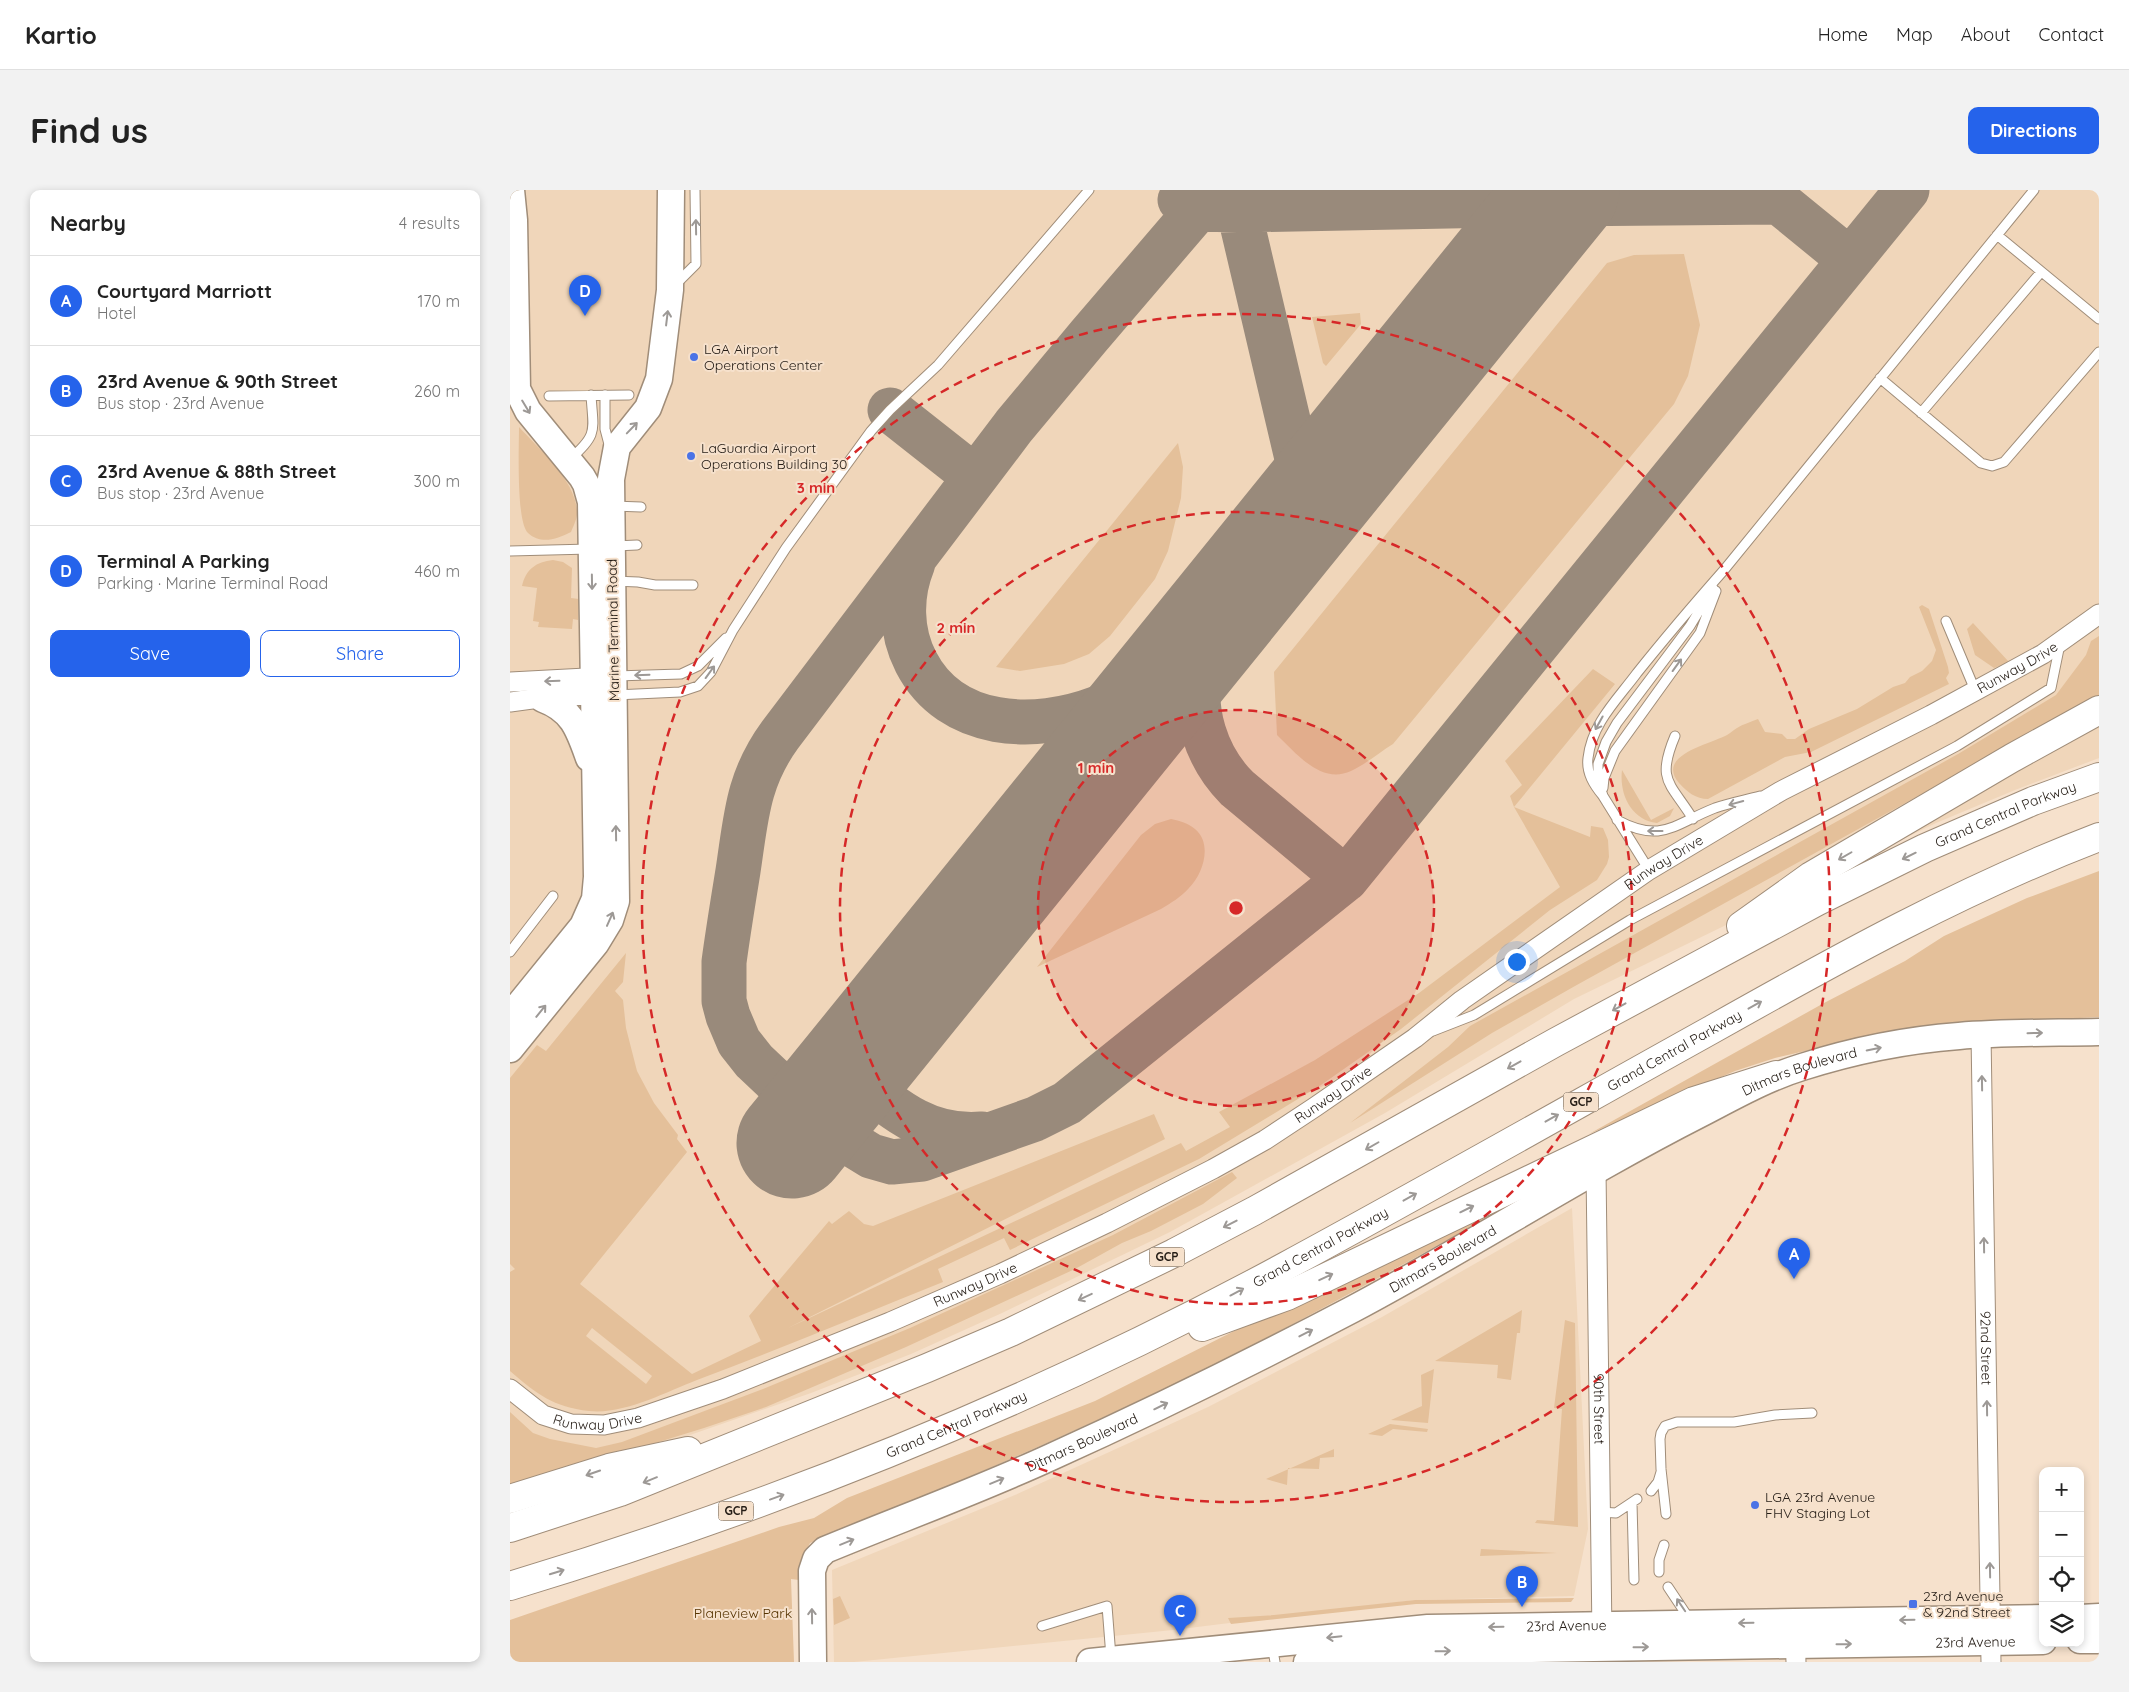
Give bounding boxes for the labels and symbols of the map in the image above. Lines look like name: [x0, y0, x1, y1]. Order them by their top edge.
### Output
one-way arrow: [691, 219, 701, 236]
pin: D: [569, 275, 601, 316]
one-way arrow: [662, 310, 672, 326]
place label: LGA Airport Operations Center: [704, 340, 823, 374]
marker: LGA Airport Operations Center: [688, 351, 700, 363]
one-way arrow: [521, 399, 531, 413]
one-way arrow: [626, 422, 638, 434]
place label: LaGuardia Airport Operations Building 30: [701, 439, 847, 473]
marker: LaGuardia Airport Operations Building 30: [685, 450, 697, 462]
text: 3 min: [797, 478, 835, 497]
street label: Marine Terminal Road: [603, 559, 623, 701]
one-way arrow: [587, 574, 597, 590]
text: 2 min: [936, 618, 976, 637]
street label: Runway Drive: [1974, 637, 2061, 697]
one-way arrow: [1672, 658, 1682, 672]
one-way arrow: [705, 665, 715, 679]
one-way arrow: [634, 671, 650, 680]
one-way arrow: [544, 676, 560, 686]
one-way arrow: [1594, 716, 1604, 730]
text: 1 min: [1078, 758, 1114, 777]
street label: Grand Central Parkway: [1932, 777, 2078, 852]
one-way arrow: [1729, 798, 1745, 808]
one-way arrow: [611, 826, 621, 842]
one-way arrow: [1647, 826, 1664, 836]
street label: Runway Drive: [1620, 831, 1706, 894]
one-way arrow: [1901, 851, 1916, 861]
one-way arrow: [1839, 852, 1853, 862]
centre of rings: [1227, 899, 1245, 917]
one-way arrow: [606, 912, 616, 927]
your location: [1504, 949, 1530, 975]
one-way arrow: [1748, 999, 1762, 1009]
one-way arrow: [1612, 1003, 1626, 1013]
one-way arrow: [535, 1005, 546, 1018]
street label: Grand Central Parkway: [1604, 1006, 1745, 1095]
one-way arrow: [2027, 1029, 2043, 1038]
street label: Ditmars Boulevard: [1739, 1043, 1859, 1100]
one-way arrow: [1866, 1044, 1882, 1053]
street label: Runway Drive: [1291, 1061, 1375, 1127]
one-way arrow: [1507, 1061, 1521, 1071]
one-way arrow: [1977, 1075, 1987, 1092]
road number: GCP: [1564, 1092, 1598, 1112]
one-way arrow: [1545, 1113, 1560, 1123]
one-way arrow: [1366, 1141, 1380, 1151]
one-way arrow: [1403, 1192, 1417, 1202]
street label: Grand Central Parkway: [1250, 1203, 1391, 1291]
one-way arrow: [1459, 1204, 1474, 1214]
one-way arrow: [1223, 1220, 1238, 1229]
street label: Ditmars Boulevard: [1386, 1221, 1500, 1297]
pin: A: [1778, 1238, 1810, 1279]
one-way arrow: [1980, 1238, 1989, 1254]
road number: GCP: [1150, 1248, 1184, 1266]
street label: Runway Drive: [931, 1258, 1020, 1311]
one-way arrow: [1318, 1272, 1333, 1282]
one-way arrow: [1229, 1287, 1244, 1296]
one-way arrow: [1078, 1292, 1093, 1302]
street label: 92nd Street: [1976, 1311, 1996, 1385]
one-way arrow: [1298, 1328, 1313, 1337]
street label: 90th Street: [1590, 1373, 1609, 1445]
street label: Grand Central Parkway: [883, 1386, 1030, 1462]
one-way arrow: [1982, 1400, 1992, 1416]
one-way arrow: [1153, 1401, 1168, 1410]
street label: Runway Drive: [551, 1408, 644, 1434]
street label: Ditmars Boulevard: [1023, 1409, 1141, 1476]
one-way arrow: [586, 1469, 601, 1478]
one-way arrow: [989, 1475, 1004, 1485]
one-way arrow: [643, 1476, 658, 1485]
place label: LGA 23rd Avenue FHV Staging Lot: [1765, 1488, 1875, 1522]
one-way arrow: [768, 1492, 784, 1501]
marker: LGA 23rd Avenue FHV Staging Lot: [1749, 1499, 1761, 1511]
road number: GCP: [718, 1502, 754, 1520]
one-way arrow: [838, 1537, 854, 1546]
one-way arrow: [1985, 1563, 1995, 1579]
pin: B: [1506, 1566, 1538, 1607]
one-way arrow: [548, 1567, 564, 1577]
place label: 23rd Avenue & 92nd Street: [1923, 1587, 2011, 1621]
pin: C: [1164, 1595, 1196, 1636]
marker: 23rd Avenue & 92nd Street: [1907, 1598, 1919, 1610]
one-way arrow: [1676, 1599, 1686, 1613]
park label: Planeview Park: [694, 1604, 792, 1622]
one-way arrow: [807, 1609, 817, 1625]
one-way arrow: [1899, 1615, 1916, 1625]
street label: 23rd Avenue: [1526, 1616, 1607, 1635]
one-way arrow: [1738, 1618, 1754, 1628]
one-way arrow: [1488, 1622, 1504, 1631]
one-way arrow: [1326, 1632, 1342, 1642]
street label: 23rd Avenue: [1935, 1632, 2016, 1652]
one-way arrow: [1836, 1640, 1852, 1649]
one-way arrow: [1632, 1642, 1648, 1652]
one-way arrow: [1435, 1646, 1451, 1655]

